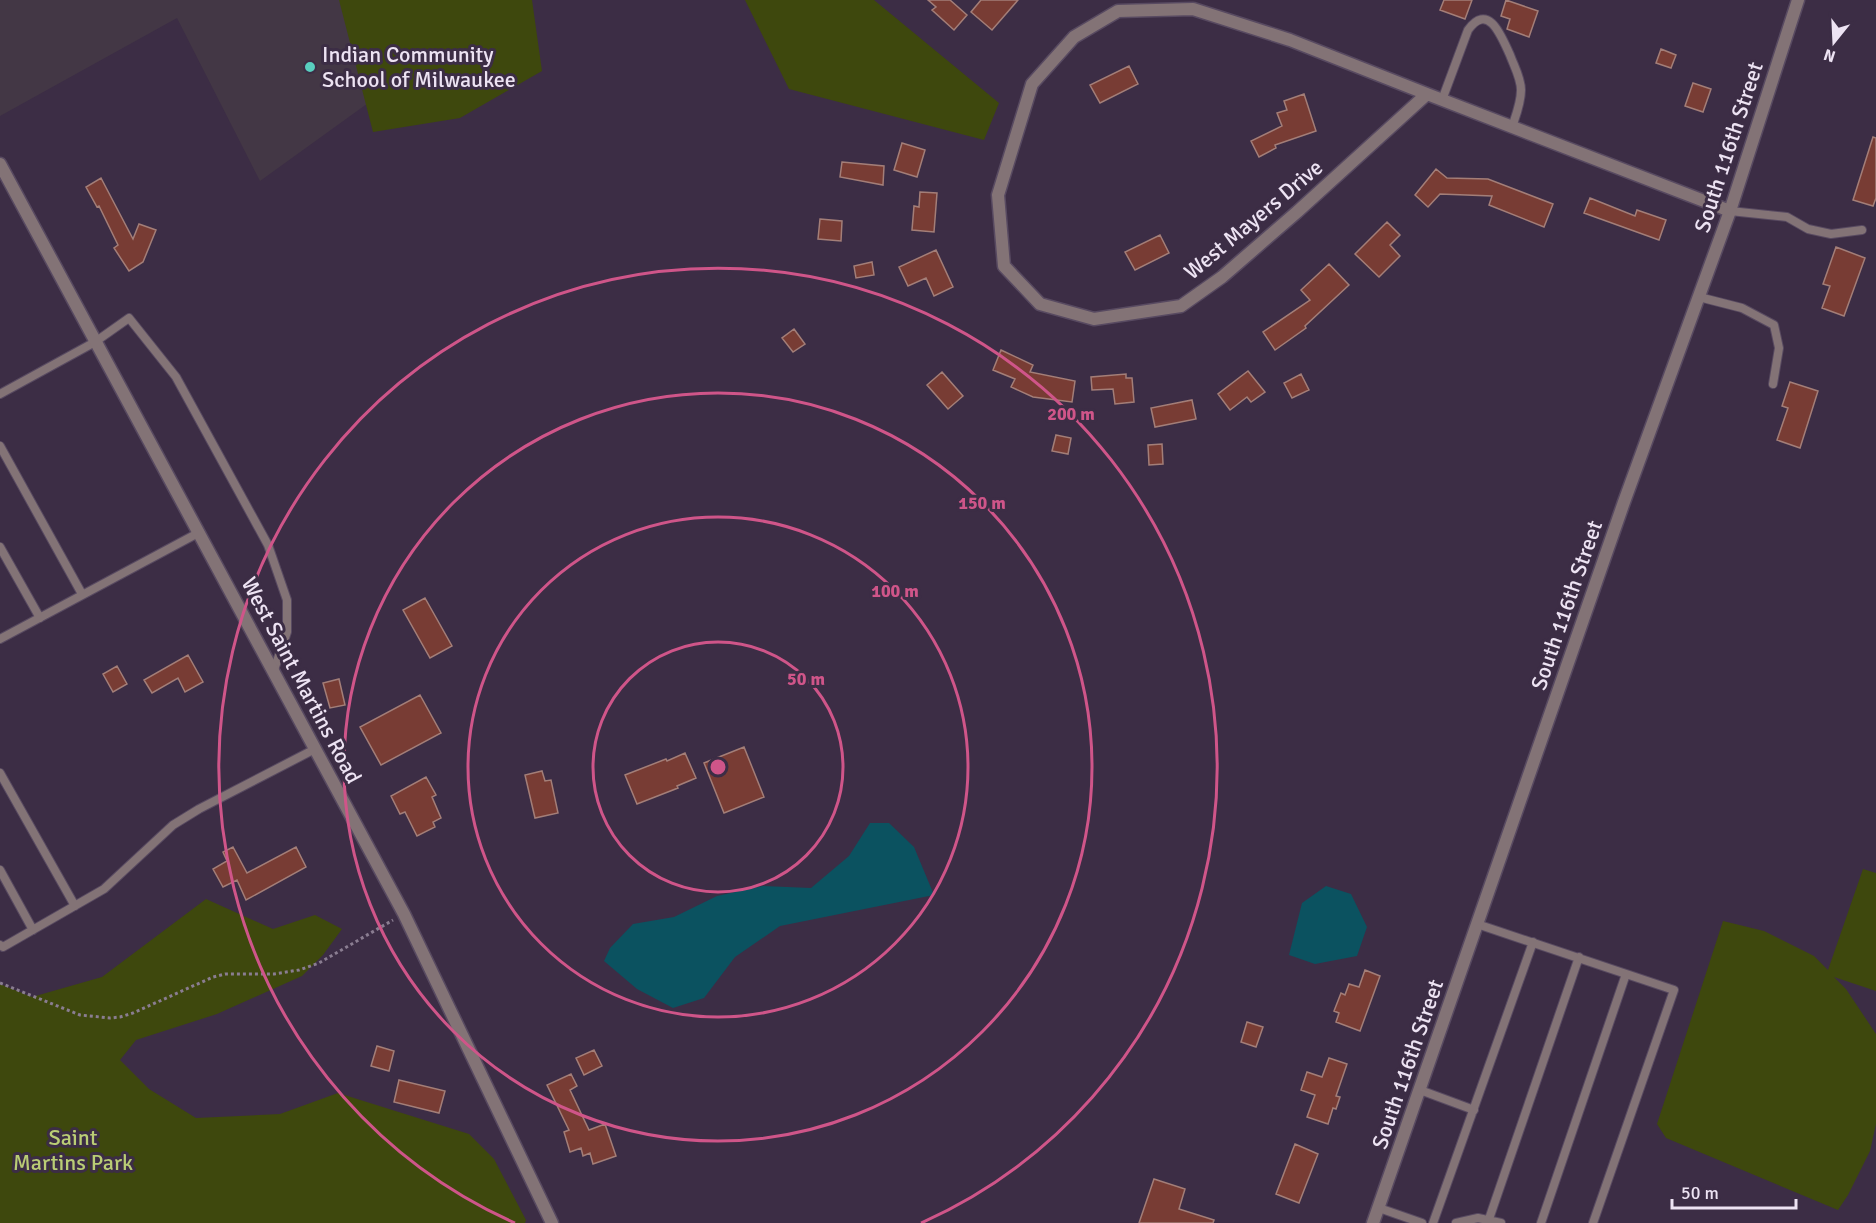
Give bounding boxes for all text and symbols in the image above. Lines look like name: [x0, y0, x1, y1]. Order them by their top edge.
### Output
north arrow: [1804, 12, 1864, 72]
place label: Indian Community School of Milwaukee: [322, 41, 516, 93]
text: N: [1821, 44, 1838, 67]
street label: South 116th Street: [1688, 58, 1769, 236]
marker: Indian Community School of Milwaukee: [303, 60, 317, 74]
street label: West Mayers Drive: [1179, 154, 1328, 285]
text: 200 m: [1047, 403, 1095, 425]
text: 150 m: [958, 492, 1006, 514]
street label: South 116th Street: [1525, 516, 1608, 694]
street label: West Saint Martins Road: [236, 572, 367, 788]
text: 100 m: [871, 580, 919, 602]
text: 50 m: [787, 668, 825, 690]
centre of rings: [708, 757, 728, 777]
street label: South 116th Street: [1366, 975, 1449, 1153]
park label: Saint Martins Park: [13, 1124, 133, 1176]
scale bar: [1672, 1172, 1796, 1210]
text: 50 m: [1681, 1182, 1719, 1204]

